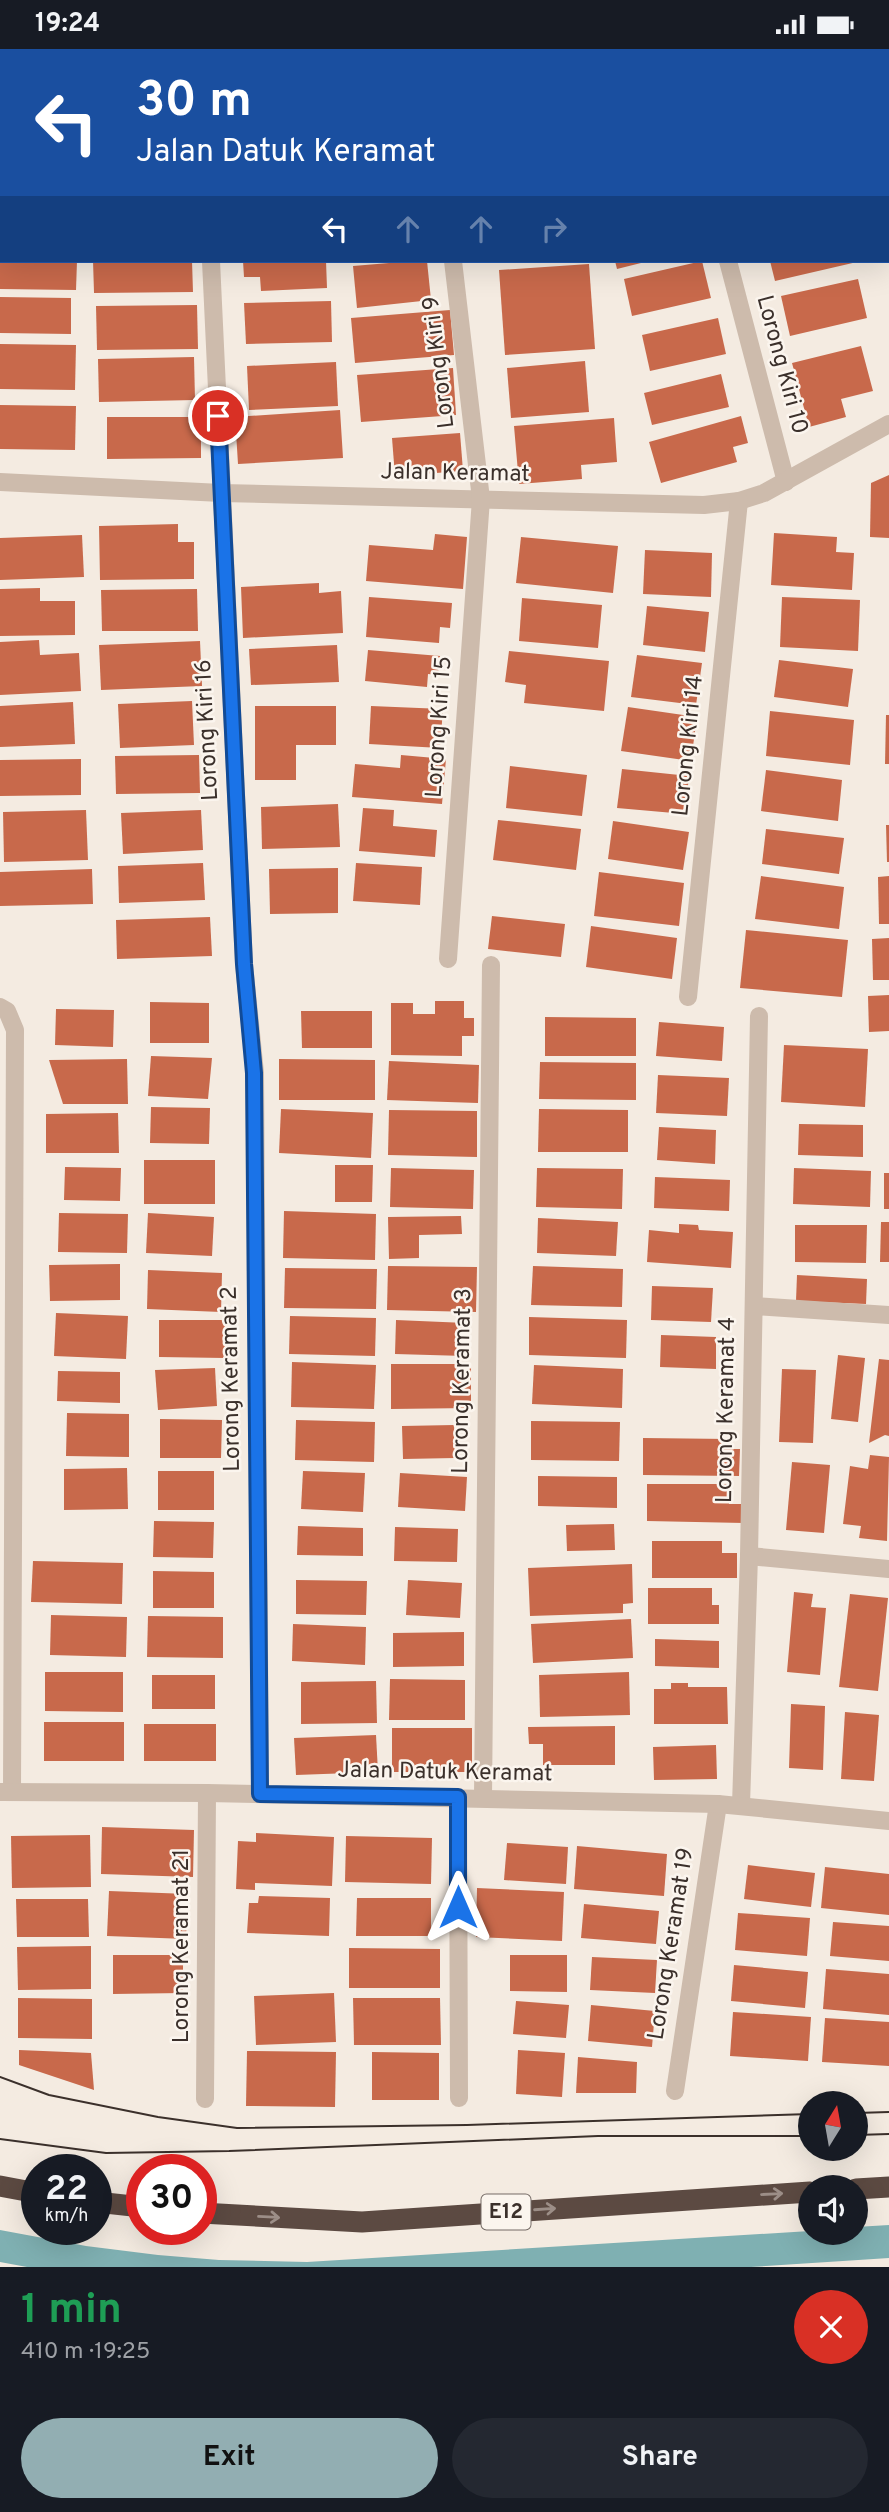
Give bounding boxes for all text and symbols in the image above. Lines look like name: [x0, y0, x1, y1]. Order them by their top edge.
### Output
text: 19:24: [35, 8, 100, 41]
text: 30 m: [136, 72, 252, 134]
icon: left: [21, 77, 112, 168]
text: Jalan Datuk Keramat: [136, 133, 436, 173]
icon: left: [316, 210, 354, 248]
icon: ahead: [389, 210, 427, 248]
icon: ahead: [462, 210, 500, 248]
icon: right: [535, 210, 573, 248]
street label: Lorong Kiri 10: [749, 292, 813, 438]
street label: Lorong Kiri 9: [417, 294, 463, 430]
pin: [188, 386, 248, 446]
icon: arrive: [199, 397, 237, 435]
street label: Jalan Keramat: [380, 458, 530, 490]
street label: Lorong Kiri 15: [421, 655, 459, 799]
street label: Lorong Kiri 16: [190, 658, 226, 802]
street label: Lorong Kiri 14: [667, 674, 711, 818]
street label: Lorong Keramat 2: [216, 1286, 248, 1472]
street label: Lorong Keramat 3: [447, 1288, 479, 1474]
street label: Lorong Keramat 4: [711, 1317, 743, 1503]
street label: Jalan Datuk Keramat: [337, 1757, 553, 1789]
street label: Lorong Keramat 19: [642, 1846, 702, 2042]
street label: Lorong Keramat 21: [168, 1849, 197, 2043]
position arrow: [421, 1870, 495, 1944]
north arrow: [798, 2091, 868, 2161]
map controls: [798, 2091, 868, 2245]
speed limit sign: 30: [126, 2154, 217, 2245]
text: 22: [45, 2168, 88, 2212]
button: sound: [798, 2175, 868, 2245]
one-way arrow: [761, 2187, 783, 2200]
road number: E12: [482, 2195, 530, 2229]
one-way arrow: [533, 2202, 556, 2215]
text: km/h: [45, 2205, 88, 2228]
one-way arrow: [258, 2211, 281, 2224]
text: 1 min: [21, 2285, 122, 2338]
button: close: [794, 2290, 868, 2364]
text: 410 m · 19:25: [21, 2338, 150, 2367]
button: Exit: [21, 2418, 438, 2498]
button: Share: [452, 2418, 868, 2498]

